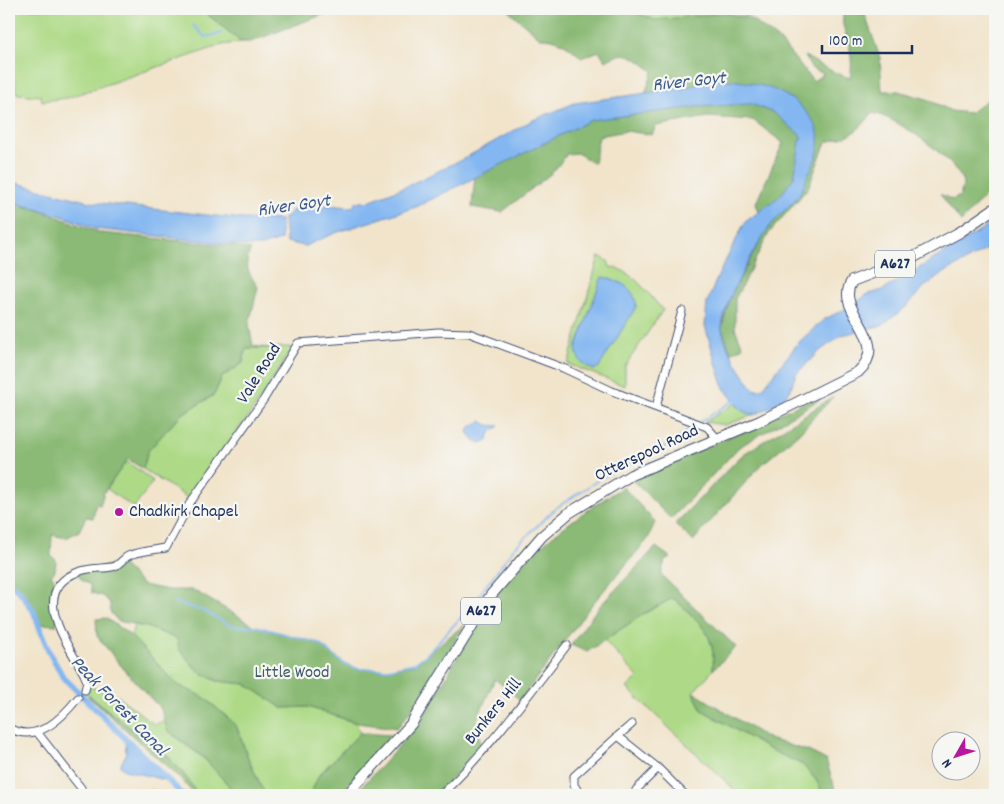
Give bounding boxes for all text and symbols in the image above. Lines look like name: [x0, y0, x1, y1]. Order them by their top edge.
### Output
scale bar: [822, 22, 912, 54]
text: 100 m: [829, 31, 862, 53]
water label: River Goyt: [651, 66, 729, 100]
water label: River Goyt: [256, 188, 334, 225]
road number: A627: [875, 250, 915, 278]
street label: Vale Road: [232, 339, 288, 409]
street label: Otterspool Road: [591, 419, 703, 489]
place label: Chadkirk Chapel: [129, 500, 239, 525]
marker: Chadkirk Chapel: [113, 506, 125, 518]
road number: A627: [461, 598, 501, 624]
water label: Peak Forest Canal: [63, 651, 174, 764]
park label: Little Wood: [254, 661, 330, 686]
street label: Bunkers Hill: [459, 673, 529, 751]
north arrow: [932, 732, 982, 782]
text: N: [937, 754, 957, 772]

